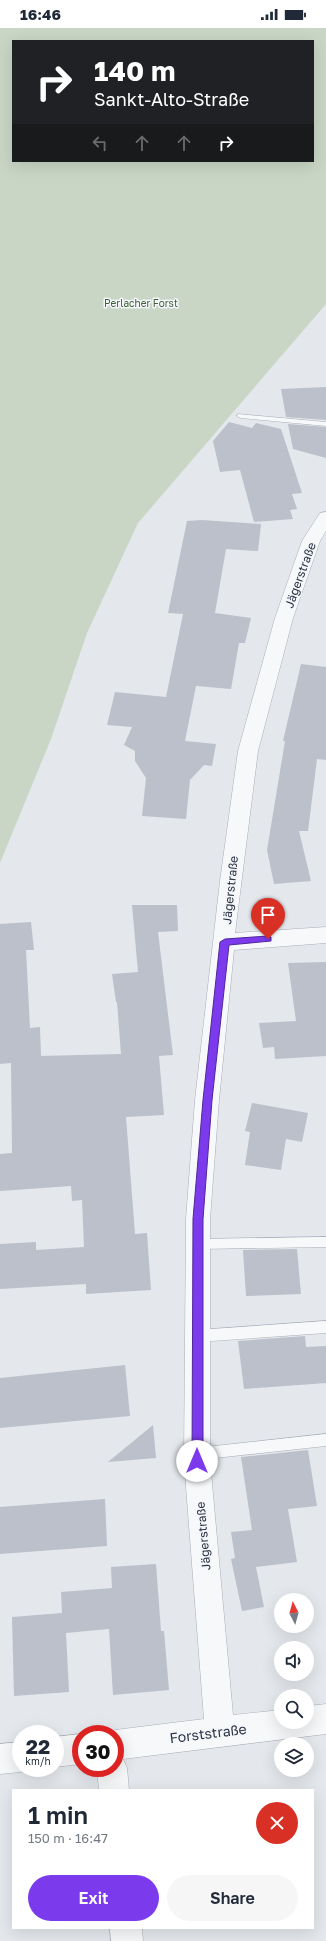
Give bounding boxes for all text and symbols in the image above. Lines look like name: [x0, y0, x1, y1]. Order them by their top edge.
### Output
text: 16:46: [20, 5, 61, 23]
text: 140 m: [94, 54, 176, 87]
icon: right: [28, 56, 80, 108]
text: Sankt-Alto-Straße: [94, 88, 249, 110]
icon: left: [89, 132, 111, 154]
icon: ahead: [131, 132, 153, 154]
icon: ahead: [173, 132, 195, 154]
icon: right: [215, 132, 237, 154]
park label: Perlacher Forst: [104, 297, 178, 309]
street label: Jägerstraße: [281, 540, 319, 610]
street label: Jägerstraße: [219, 855, 241, 925]
pin: [251, 898, 285, 939]
icon: arrive: [257, 904, 279, 926]
position arrow: [176, 1440, 218, 1482]
street label: Jägerstraße: [193, 1501, 213, 1571]
north arrow: [274, 1593, 314, 1633]
map controls: [274, 1593, 314, 1777]
button: sound: [274, 1641, 314, 1681]
button: search: [274, 1689, 314, 1729]
street label: Forststraße: [168, 1720, 248, 1746]
speed limit sign: 30: [72, 1725, 124, 1777]
text: 22: [26, 1734, 50, 1758]
button: layers: [274, 1737, 314, 1777]
text: km/h: [25, 1755, 51, 1767]
text: 1 min: [28, 1800, 88, 1829]
button: close: [256, 1802, 298, 1844]
text: 150 m · 16:47: [28, 1830, 108, 1846]
button: Exit: [28, 1875, 159, 1921]
button: Share: [167, 1875, 298, 1921]

